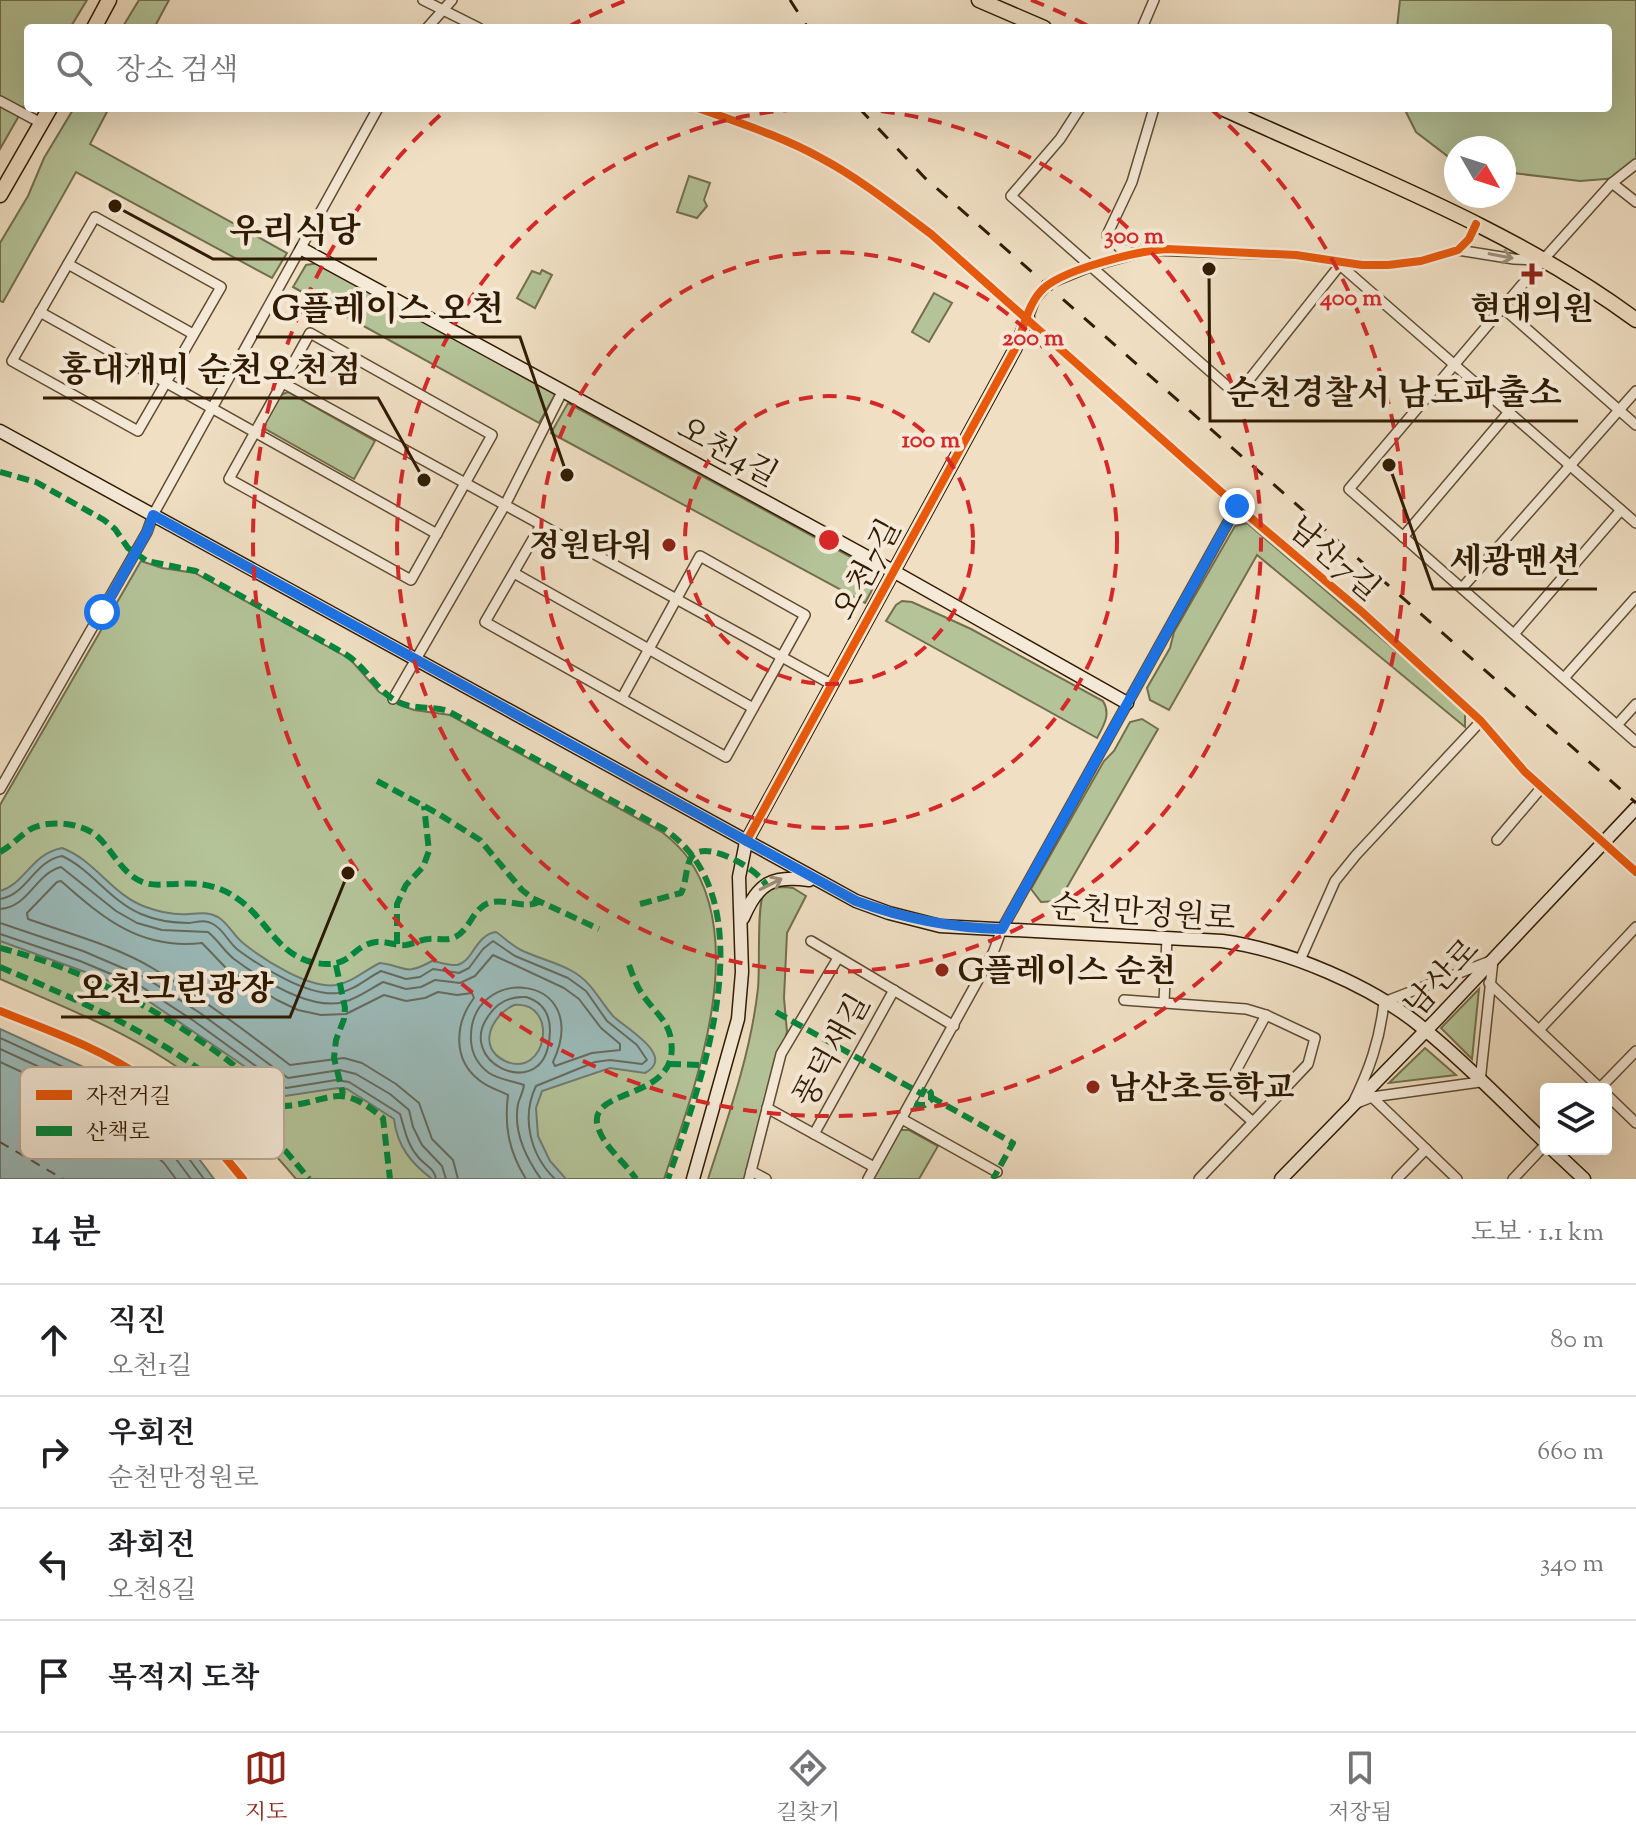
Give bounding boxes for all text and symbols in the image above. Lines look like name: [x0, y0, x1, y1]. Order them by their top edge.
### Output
search box: [24, 24, 1612, 112]
icon: search: [52, 46, 96, 90]
text: 장소 검색: [116, 50, 238, 93]
north arrow: [1444, 136, 1516, 208]
callout: 우리식당: [213, 201, 377, 259]
text: 우리식당: [229, 209, 361, 258]
text: 300 m: [1104, 220, 1164, 254]
one-way arrow: [1487, 249, 1513, 264]
marker: 현대의원: [1521, 263, 1543, 285]
callout: G플레이스 오천: [256, 279, 520, 337]
text: 400 m: [1319, 282, 1382, 316]
text: G플레이스 오천: [272, 287, 504, 336]
place label: 현대의원: [1470, 288, 1594, 334]
text: 200 m: [1002, 322, 1064, 356]
callout: 홍대개미 순천오천점: [43, 340, 378, 398]
text: 홍대개미 순천오천점: [59, 348, 361, 397]
callout: 순천경찰서 남도파출소: [1210, 363, 1578, 421]
text: 순천경찰서 남도파출소: [1226, 371, 1562, 420]
street label: 오천4길: [668, 407, 785, 500]
text: 100 m: [902, 424, 960, 458]
route end: [1219, 488, 1255, 524]
street label: 남산7길: [1277, 507, 1389, 613]
street label: 오천7길: [823, 512, 914, 629]
place label: 정원타워: [529, 525, 653, 571]
centre of rings: [815, 526, 843, 554]
callout: 세광맨션: [1433, 531, 1597, 589]
marker: 정원타워: [660, 536, 678, 554]
text: 세광맨션: [1449, 539, 1581, 588]
route start: [84, 594, 120, 630]
one-way arrow: [759, 876, 782, 891]
street label: 순천만정원로: [1049, 886, 1237, 944]
street label: 남산로: [1395, 929, 1492, 1029]
place label: G플레이스 순천: [958, 950, 1176, 996]
callout: 오천그린광장: [61, 959, 290, 1017]
marker: G플레이스 순천: [933, 961, 951, 979]
text: 오천그린광장: [76, 967, 275, 1016]
street label: 풍덕새길: [784, 986, 884, 1117]
legend: [20, 1067, 284, 1159]
place label: 남산초등학교: [1109, 1067, 1295, 1113]
marker: 남산초등학교: [1084, 1078, 1102, 1096]
text: 자전거길: [86, 1082, 171, 1114]
map controls: [1540, 1083, 1612, 1155]
button: layers: [1540, 1083, 1612, 1155]
text: 산책로: [86, 1118, 150, 1150]
text: 14 분: [32, 1210, 101, 1259]
text: 도보 · 1.1 km: [1471, 1215, 1604, 1252]
text: 직진: [108, 1301, 166, 1344]
icon: ahead: [32, 1318, 76, 1362]
text: 80 m: [1550, 1322, 1604, 1359]
text: 오천1길: [108, 1349, 192, 1386]
text: 우회전: [108, 1413, 195, 1456]
icon: right: [32, 1430, 76, 1474]
text: 660 m: [1537, 1434, 1604, 1471]
text: 순천만정원로: [108, 1461, 259, 1498]
text: 좌회전: [108, 1525, 195, 1568]
icon: left: [32, 1542, 76, 1586]
text: 340 m: [1540, 1546, 1604, 1583]
text: 오천8길: [108, 1573, 196, 1610]
icon: arrive: [32, 1654, 76, 1698]
text: 목적지 도착: [108, 1658, 259, 1701]
tab: 지도: [244, 1746, 288, 1830]
tab: 길찾기: [776, 1746, 840, 1830]
tab: 저장됨: [1328, 1746, 1392, 1830]

